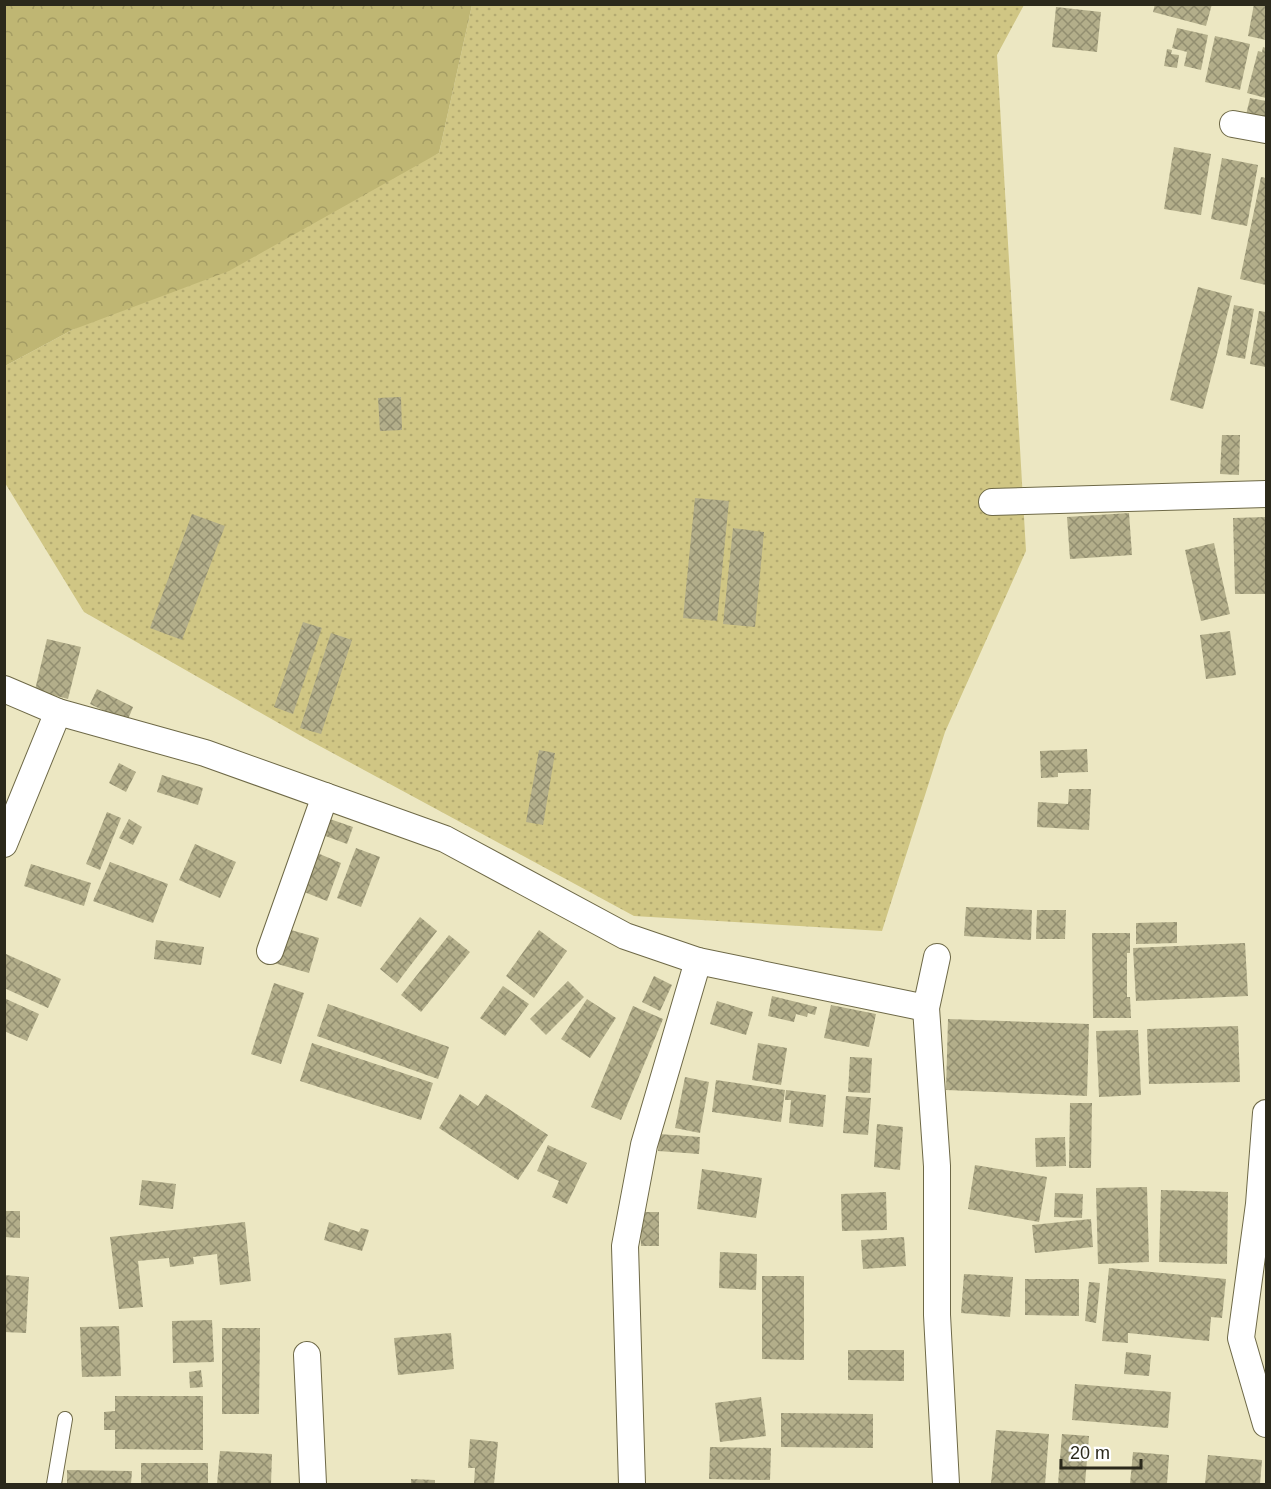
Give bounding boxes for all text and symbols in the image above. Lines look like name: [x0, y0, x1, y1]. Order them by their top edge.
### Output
scale bar: [1061, 1432, 1140, 1470]
text: 20 m: [1070, 1443, 1110, 1463]

